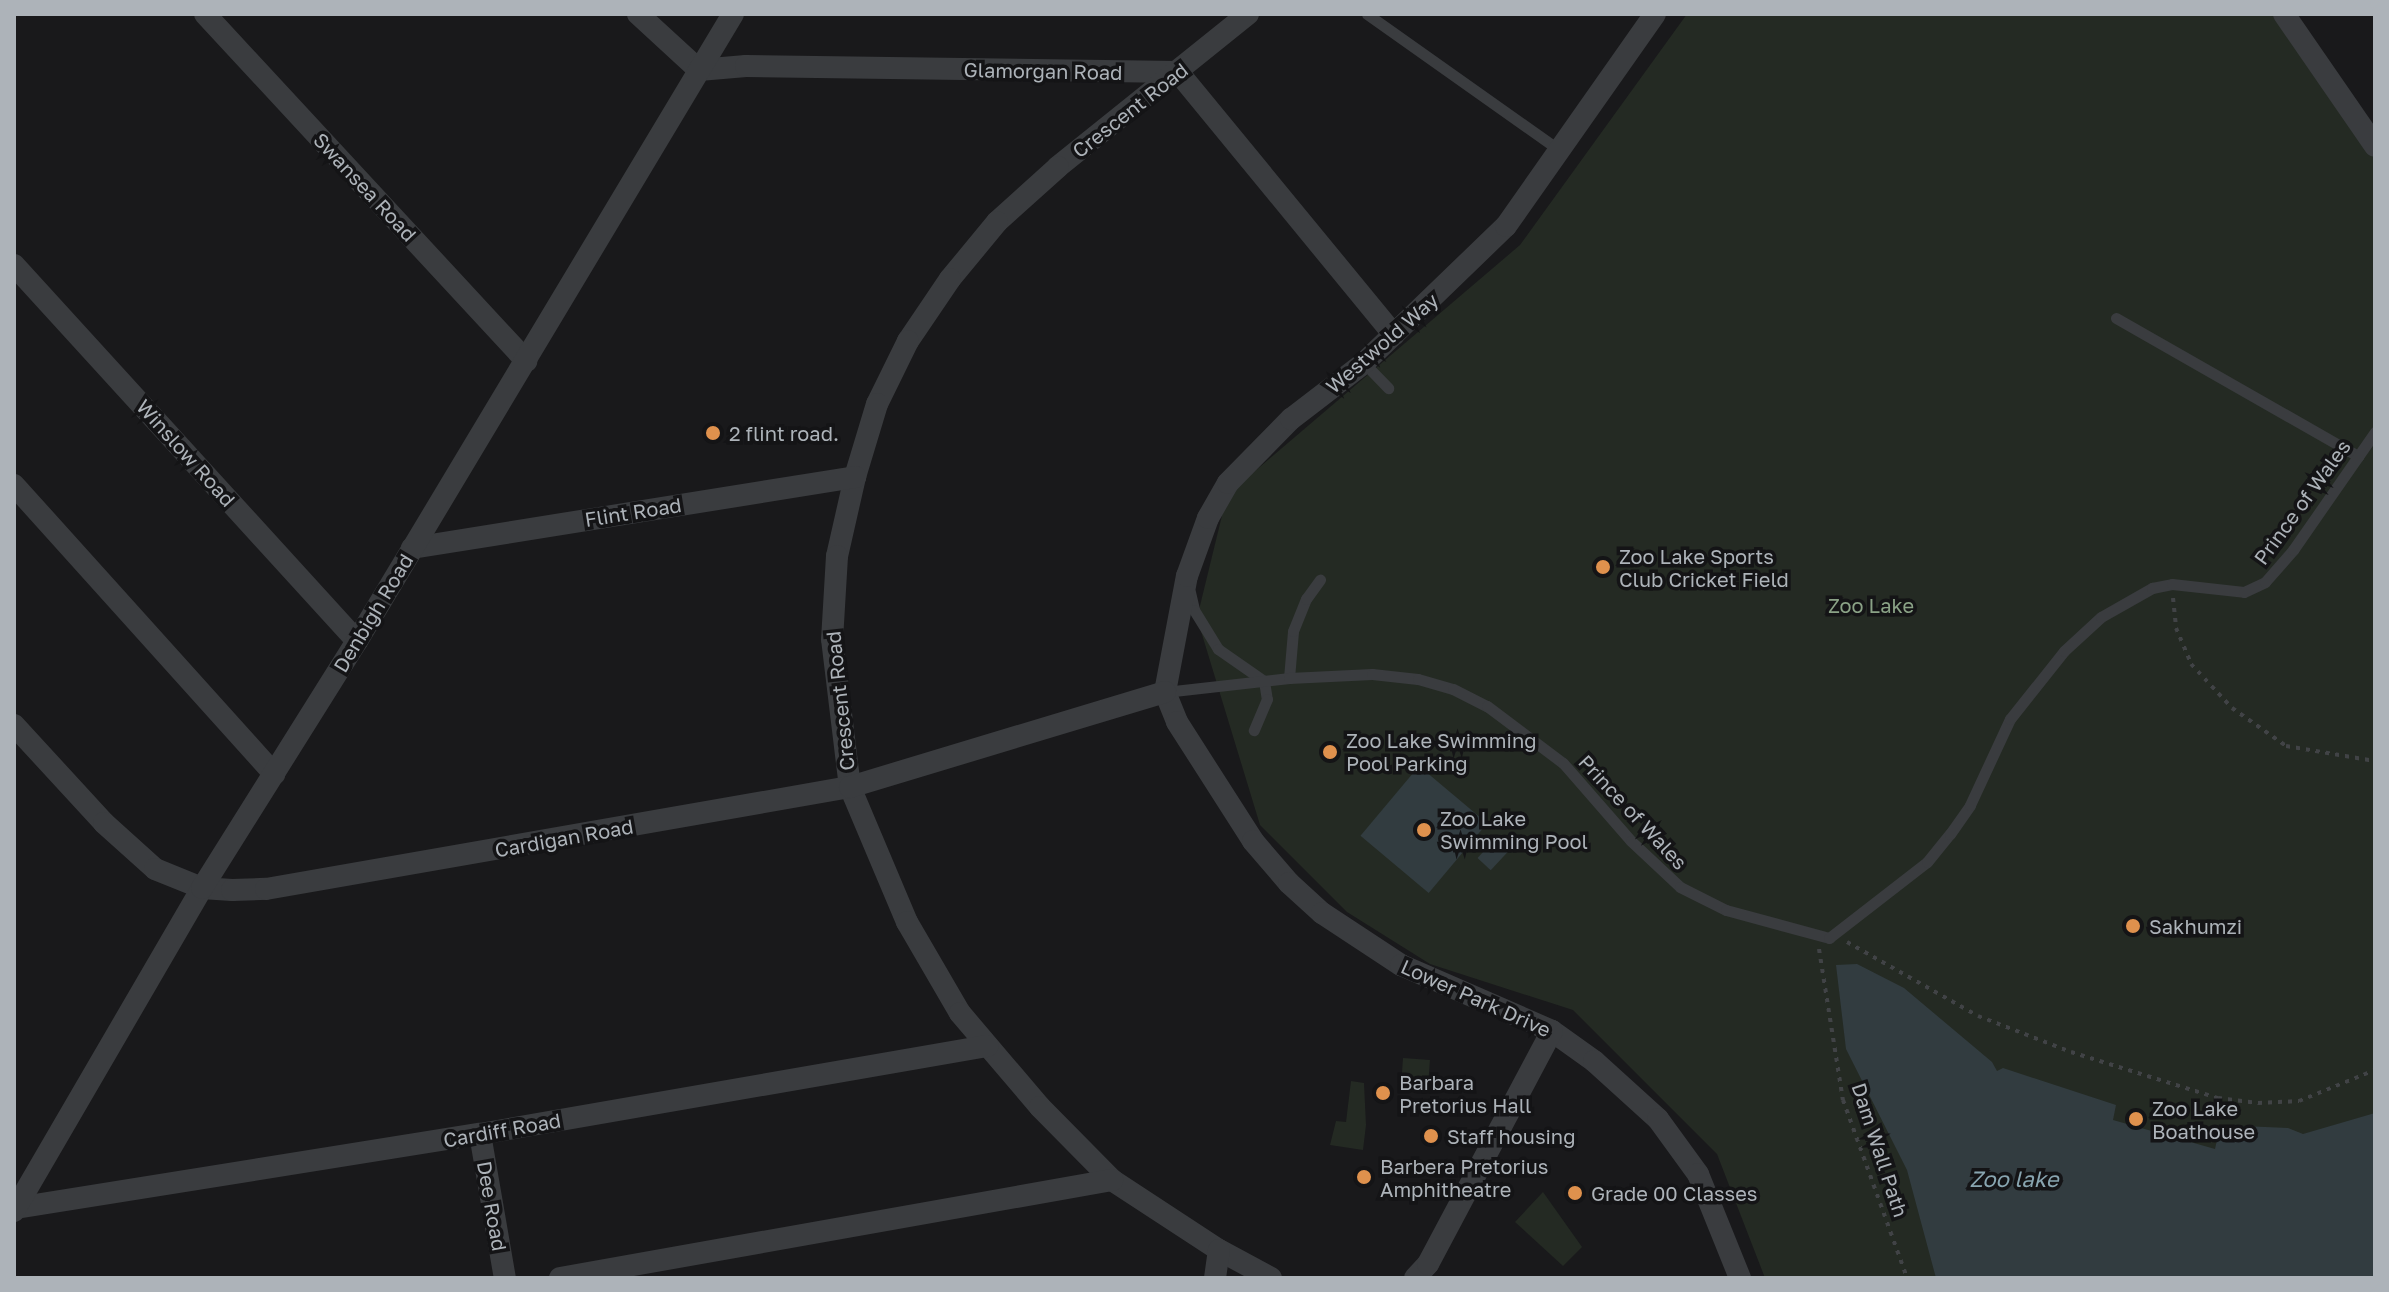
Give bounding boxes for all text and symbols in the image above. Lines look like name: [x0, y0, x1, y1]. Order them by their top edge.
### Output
street label: Crescent Road: [1067, 57, 1193, 163]
street label: Glamorgan Road: [963, 58, 1123, 84]
street label: Swansea Road: [309, 128, 421, 246]
street label: Westwold Way: [1321, 288, 1443, 398]
street label: Winslow Road: [132, 395, 240, 511]
place label: 2 flint road.: [729, 421, 839, 445]
marker: 2 flint road.: [704, 424, 722, 442]
street label: Prince of Wales: [2249, 435, 2355, 569]
street label: Flint Road: [583, 493, 683, 531]
place label: Zoo Lake Sports Club Cricket Field: [1619, 544, 1789, 591]
street label: Denbigh Road: [328, 549, 418, 677]
marker: Zoo Lake Sports Club Cricket Field: [1594, 558, 1612, 576]
park label: Zoo Lake: [1828, 593, 1914, 617]
street label: Crescent Road: [821, 630, 859, 772]
place label: Zoo Lake Swimming Pool Parking: [1346, 728, 1537, 775]
marker: Zoo Lake Swimming Pool Parking: [1321, 743, 1339, 761]
street label: Prince of Wales: [1574, 750, 1692, 874]
place label: Zoo Lake Swimming Pool: [1440, 806, 1588, 853]
street label: Cardigan Road: [493, 814, 635, 862]
marker: Zoo Lake Swimming Pool: [1415, 821, 1433, 839]
place label: Sakhumzi: [2149, 914, 2242, 938]
marker: Sakhumzi: [2124, 917, 2142, 935]
street label: Lower Park Drive: [1397, 954, 1555, 1042]
place label: Barbara Pretorius Hall: [1399, 1070, 1531, 1117]
street label: Dam Wall Path: [1847, 1080, 1913, 1220]
marker: Barbara Pretorius Hall: [1374, 1084, 1392, 1102]
place label: Zoo Lake Boathouse: [2152, 1096, 2255, 1143]
street label: Cardiff Road: [441, 1108, 563, 1152]
marker: Zoo Lake Boathouse: [2127, 1110, 2145, 1128]
place label: Staff housing: [1447, 1124, 1575, 1148]
marker: Staff housing: [1422, 1127, 1440, 1145]
place label: Barbera Pretorius Amphitheatre: [1380, 1154, 1548, 1201]
street label: Dee Road: [472, 1159, 512, 1253]
water label: Zoo lake: [1970, 1166, 2058, 1192]
marker: Barbera Pretorius Amphitheatre: [1355, 1168, 1373, 1186]
place label: Grade 00 Classes: [1591, 1181, 1757, 1205]
marker: Grade 00 Classes: [1566, 1184, 1584, 1202]

